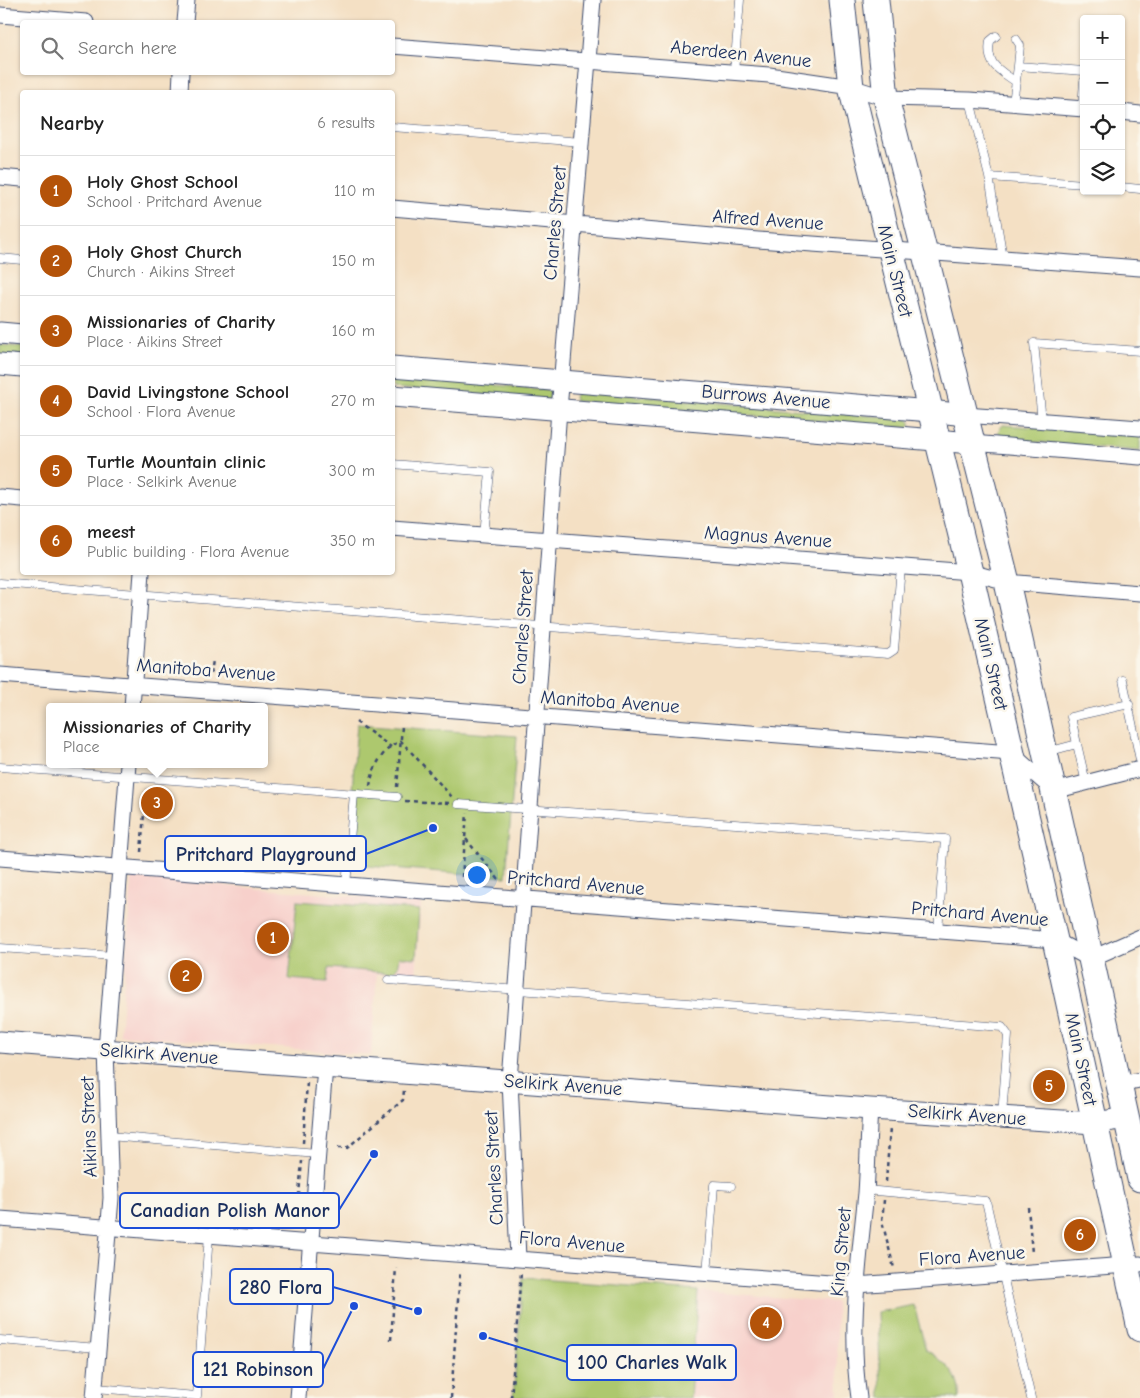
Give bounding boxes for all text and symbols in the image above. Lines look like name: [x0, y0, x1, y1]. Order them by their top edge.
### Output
map controls: [1080, 15, 1125, 195]
button: +: [1080, 15, 1125, 60]
search box: [20, 20, 395, 75]
icon: search: [38, 34, 66, 62]
street label: Aberdeen Avenue: [669, 36, 813, 72]
text: Search here: [78, 37, 177, 59]
button: −: [1080, 60, 1125, 105]
button: locate: [1080, 105, 1125, 150]
text: Nearby: [40, 111, 104, 135]
text: 6 results: [317, 114, 375, 132]
button: layers: [1080, 150, 1125, 195]
street label: Charles Street: [539, 164, 571, 281]
text: Holy Ghost School: [87, 171, 238, 193]
text: 1: [53, 182, 59, 200]
text: 110 m: [334, 182, 375, 200]
text: School · Pritchard Avenue: [87, 193, 262, 211]
street label: Alfred Avenue: [712, 205, 824, 235]
street label: Main Street: [873, 223, 917, 320]
text: Holy Ghost Church: [87, 241, 242, 263]
text: 2: [52, 252, 60, 270]
text: 150 m: [332, 252, 375, 270]
text: Church · Aikins Street: [87, 263, 234, 281]
text: Missionaries of Charity: [87, 311, 275, 333]
text: 3: [52, 322, 60, 340]
text: 160 m: [332, 322, 375, 340]
text: Place · Aikins Street: [87, 333, 222, 351]
street label: Burrows Avenue: [700, 380, 832, 414]
text: David Livingstone School: [87, 381, 289, 403]
text: 4: [52, 392, 60, 410]
text: 270 m: [331, 392, 375, 410]
text: School · Flora Avenue: [87, 403, 236, 421]
text: Turtle Mountain clinic: [87, 451, 266, 473]
text: 5: [52, 462, 60, 480]
text: 300 m: [329, 462, 375, 480]
text: Place · Selkirk Avenue: [87, 473, 237, 491]
text: meest: [87, 521, 135, 543]
street label: Magnus Avenue: [703, 522, 833, 552]
text: 6: [52, 532, 60, 550]
text: 350 m: [330, 532, 375, 550]
text: Public building · Flora Avenue: [87, 543, 289, 561]
street label: Charles Street: [508, 568, 538, 685]
street label: Main Street: [970, 616, 1012, 713]
street label: Manitoba Avenue: [136, 654, 276, 686]
street label: Manitoba Avenue: [540, 686, 680, 718]
popup: [46, 703, 268, 768]
text: Missionaries of Charity: [63, 716, 251, 738]
text: Place: [63, 738, 100, 756]
pin: 3: [141, 784, 173, 822]
callout: Pritchard Playground: [165, 836, 366, 871]
text: Pritchard Playground: [176, 843, 356, 866]
your location: [464, 862, 490, 888]
street label: Pritchard Avenue: [506, 866, 646, 900]
street label: Pritchard Avenue: [910, 897, 1050, 931]
pin: 1: [257, 919, 289, 957]
pin: 2: [170, 957, 202, 995]
street label: Main Street: [1060, 1011, 1102, 1108]
street label: Selkirk Avenue: [99, 1039, 219, 1069]
pin: 5: [1033, 1067, 1065, 1105]
street label: Selkirk Avenue: [503, 1070, 623, 1100]
street label: Aikins Street: [76, 1075, 102, 1178]
street label: Selkirk Avenue: [907, 1100, 1027, 1130]
street label: Charles Street: [480, 1110, 508, 1226]
callout: Canadian Polish Manor: [120, 1193, 339, 1228]
text: Canadian Polish Manor: [130, 1199, 330, 1222]
street label: King Street: [826, 1206, 856, 1298]
pin: 6: [1064, 1216, 1096, 1254]
street label: Flora Avenue: [518, 1226, 626, 1258]
street label: Flora Avenue: [918, 1241, 1026, 1271]
callout: 280 Flora: [230, 1269, 333, 1304]
text: 280 Flora: [239, 1276, 323, 1299]
pin: 4: [750, 1304, 782, 1342]
callout: 100 Charles Walk: [567, 1345, 736, 1380]
text: 100 Charles Walk: [577, 1351, 727, 1374]
callout: 121 Robinson: [193, 1352, 323, 1387]
text: 121 Robinson: [203, 1358, 313, 1381]

